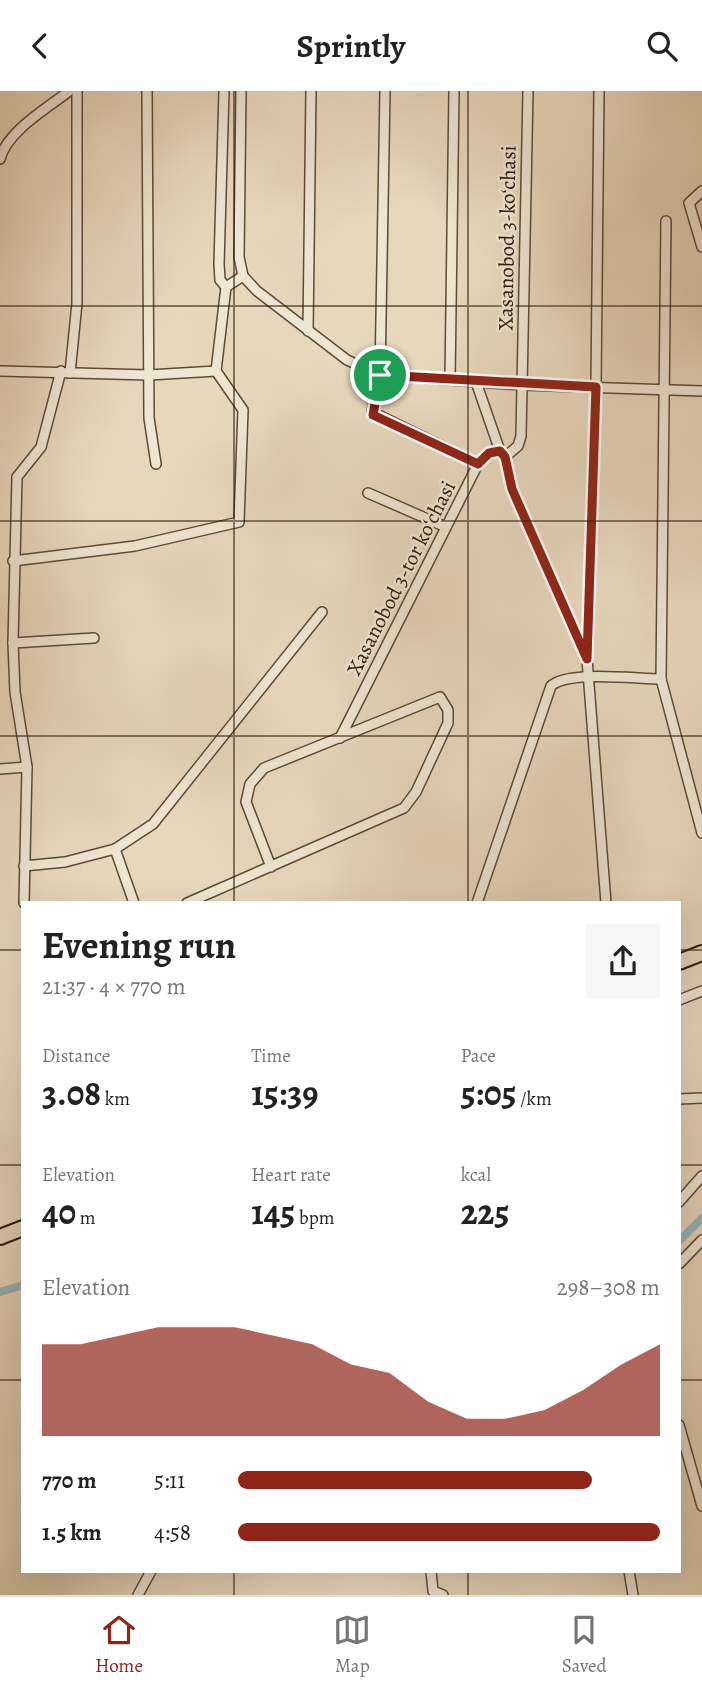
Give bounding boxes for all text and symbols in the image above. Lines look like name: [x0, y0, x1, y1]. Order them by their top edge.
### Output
text: Sprintly: [297, 24, 405, 68]
icon: back: [21, 27, 59, 65]
icon: search: [643, 27, 681, 65]
street label: Xasanobod 3-koʻchasi: [491, 145, 523, 331]
pin: [350, 345, 410, 405]
icon: arrive: [361, 356, 399, 394]
street label: Xasanobod 3-tor koʻchasi: [340, 476, 462, 680]
text: Evening run: [42, 919, 236, 971]
button: share: [586, 924, 660, 998]
text: 21:37 · 4 × 770 m: [42, 971, 186, 1002]
text: Distance: [42, 1043, 110, 1069]
text: Time: [251, 1043, 291, 1069]
text: Pace: [461, 1043, 496, 1069]
text: 3.08: [42, 1069, 101, 1117]
text: 15:39: [251, 1069, 318, 1117]
text: 5:05: [461, 1069, 516, 1117]
text: km: [101, 1086, 130, 1112]
text: /km: [516, 1086, 552, 1112]
text: Elevation: [42, 1162, 115, 1188]
text: Heart rate: [251, 1162, 331, 1188]
text: kcal: [461, 1162, 491, 1188]
text: 40: [42, 1188, 76, 1236]
text: 145: [251, 1188, 295, 1236]
text: 225: [461, 1188, 509, 1236]
text: m: [76, 1205, 96, 1231]
text: bpm: [295, 1205, 335, 1231]
text: Elevation: [42, 1272, 130, 1303]
text: 298–308 m: [557, 1272, 660, 1303]
text: 770 m: [42, 1465, 97, 1496]
text: 5:11: [154, 1465, 185, 1496]
text: 1.5 km: [42, 1517, 102, 1548]
text: 4:58: [154, 1517, 191, 1548]
tab: Home: [95, 1611, 143, 1679]
tab: Map: [333, 1611, 371, 1679]
tab: Saved: [562, 1611, 607, 1679]

